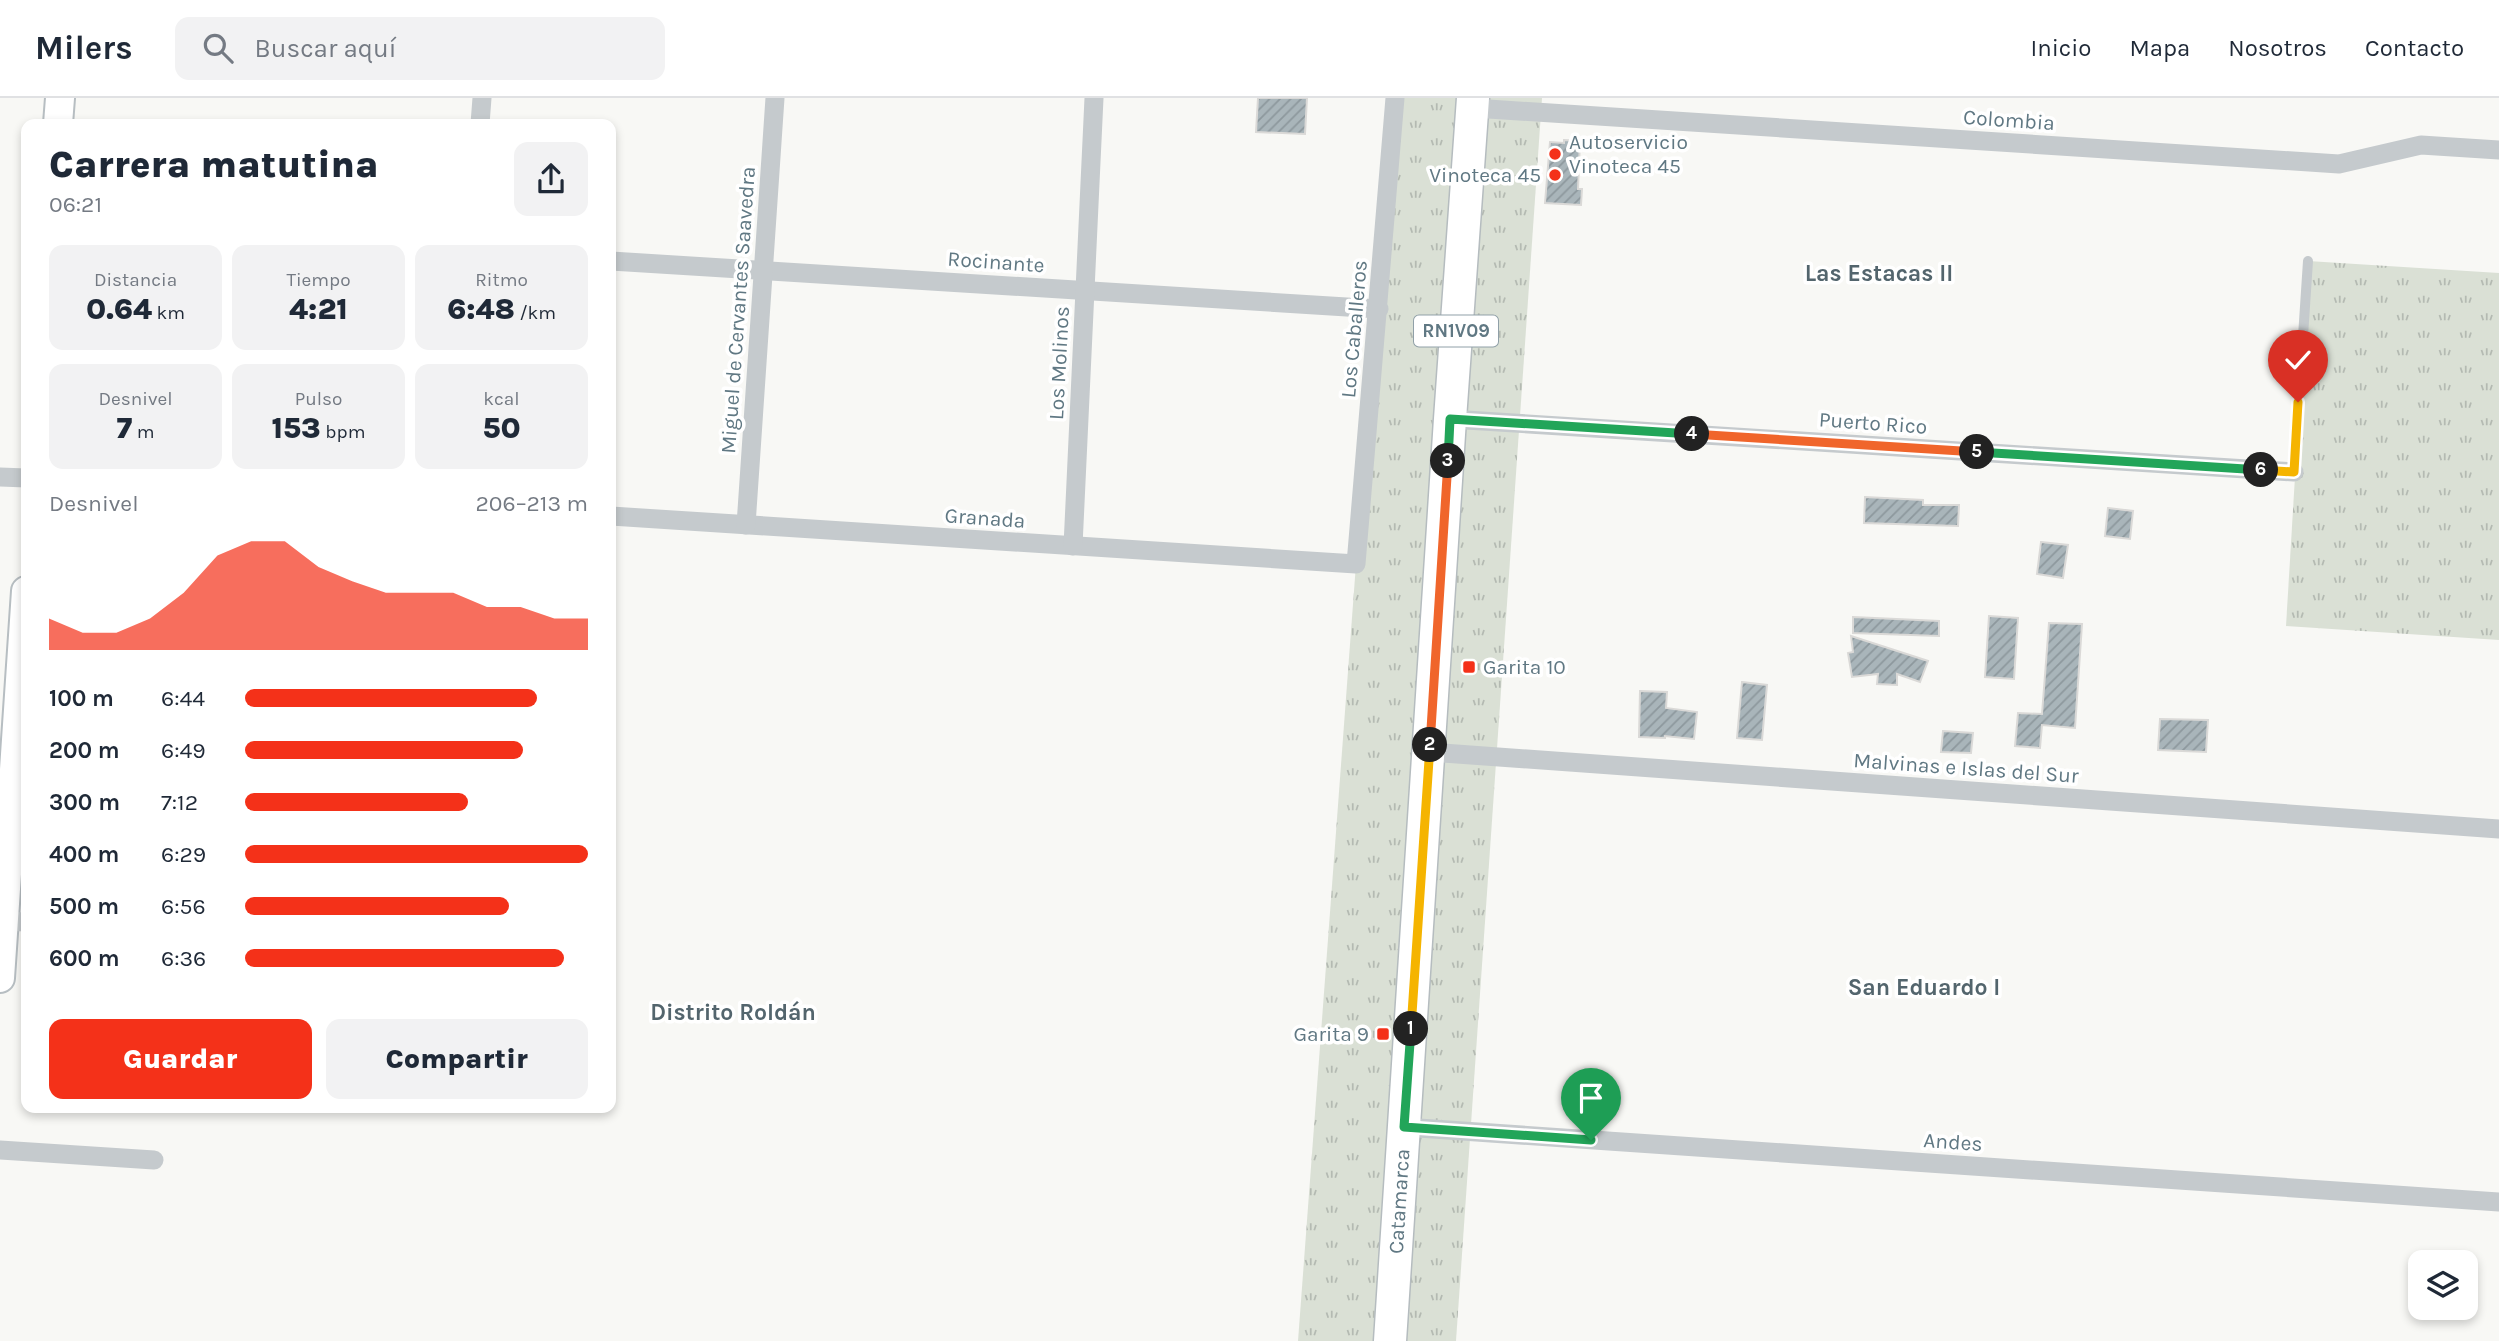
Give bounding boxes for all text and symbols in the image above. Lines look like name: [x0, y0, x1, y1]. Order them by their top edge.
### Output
search box: [175, 17, 665, 80]
text: Milers: [35, 29, 133, 67]
icon: search: [199, 29, 237, 67]
text: Buscar aquí: [255, 33, 396, 64]
text: Inicio: [2030, 34, 2091, 62]
text: Mapa: [2129, 34, 2190, 62]
text: Nosotros: [2228, 34, 2327, 62]
text: Contacto: [2365, 34, 2464, 62]
street label: Colombia: [1962, 105, 2056, 135]
place label: Autoservicio Vinoteca 45: [1569, 130, 1688, 178]
text: Carrera matutina: [49, 142, 379, 187]
button: share: [514, 142, 588, 216]
marker: Autoservicio Vinoteca 45: [1547, 146, 1563, 162]
place label: Vinoteca 45: [1429, 163, 1541, 187]
street label: Miguel de Cervantes Saavedra: [716, 166, 760, 454]
marker: Vinoteca 45: [1547, 167, 1563, 183]
text: 06:21: [49, 191, 102, 218]
street label: Rocinante: [947, 247, 1045, 277]
street label: Los Caballeros: [1336, 259, 1372, 399]
district label: Las Estacas II: [1805, 260, 1953, 287]
text: Distancia: [94, 269, 177, 291]
text: Tiempo: [286, 269, 351, 291]
text: Ritmo: [475, 269, 528, 291]
text: 0.64: [86, 291, 152, 327]
text: 4:21: [289, 291, 348, 327]
text: 6:48: [447, 291, 515, 327]
text: km: [152, 302, 185, 324]
text: /km: [515, 302, 556, 324]
street label: Los Molinos: [1044, 305, 1074, 421]
road number: RN1V09: [1414, 316, 1498, 346]
pin: [2268, 330, 2328, 402]
icon: check: [2279, 341, 2317, 379]
text: Desnivel: [98, 388, 173, 410]
text: Pulso: [295, 388, 342, 410]
text: kcal: [483, 388, 520, 410]
street label: Puerto Rico: [1818, 407, 1928, 439]
text: 7: [116, 410, 132, 446]
text: 153: [272, 410, 321, 446]
text: 50: [482, 410, 521, 446]
pin: 4: [1674, 416, 1710, 452]
text: m: [132, 421, 155, 443]
text: bpm: [321, 421, 365, 443]
text: 4: [1686, 422, 1697, 444]
pin: 5: [1960, 434, 1994, 470]
text: 5: [1971, 440, 1982, 462]
pin: 3: [1430, 444, 1466, 478]
text: 3: [1442, 449, 1453, 471]
pin: 6: [2244, 452, 2278, 488]
text: 6: [2255, 458, 2266, 480]
text: Desnivel: [49, 490, 139, 517]
text: 206–213 m: [475, 490, 588, 517]
street label: Granada: [944, 503, 1026, 533]
place label: Garita 10: [1483, 655, 1566, 679]
marker: Garita 10: [1461, 659, 1477, 675]
text: 100 m: [49, 685, 114, 712]
text: 6:44: [161, 685, 205, 712]
pin: 2: [1412, 728, 1448, 762]
text: 2: [1424, 733, 1435, 755]
text: 200 m: [49, 737, 120, 764]
text: 6:49: [161, 737, 206, 764]
street label: Malvinas e Islas del Sur: [1853, 748, 2080, 788]
text: 300 m: [49, 789, 120, 816]
text: 7:12: [161, 789, 198, 816]
text: 400 m: [49, 841, 119, 868]
text: 6:29: [161, 841, 206, 868]
text: 500 m: [49, 893, 119, 920]
text: 6:56: [161, 893, 206, 920]
text: 600 m: [49, 945, 120, 972]
text: 6:36: [161, 945, 206, 972]
district label: San Eduardo I: [1848, 974, 2000, 1001]
district label: Distrito Roldán: [650, 999, 816, 1026]
pin: 1: [1394, 1012, 1428, 1046]
text: 1: [1407, 1017, 1414, 1039]
button: Guardar: [49, 1019, 312, 1099]
button: Compartir: [326, 1019, 588, 1099]
place label: Garita 9: [1293, 1022, 1369, 1046]
marker: Garita 9: [1375, 1026, 1391, 1042]
pin: [1561, 1068, 1621, 1140]
icon: arrive: [1572, 1079, 1610, 1117]
street label: Andes: [1923, 1128, 1983, 1156]
street label: Catamarca: [1384, 1148, 1414, 1255]
map controls: [2408, 1250, 2478, 1320]
button: layers: [2408, 1250, 2478, 1320]

